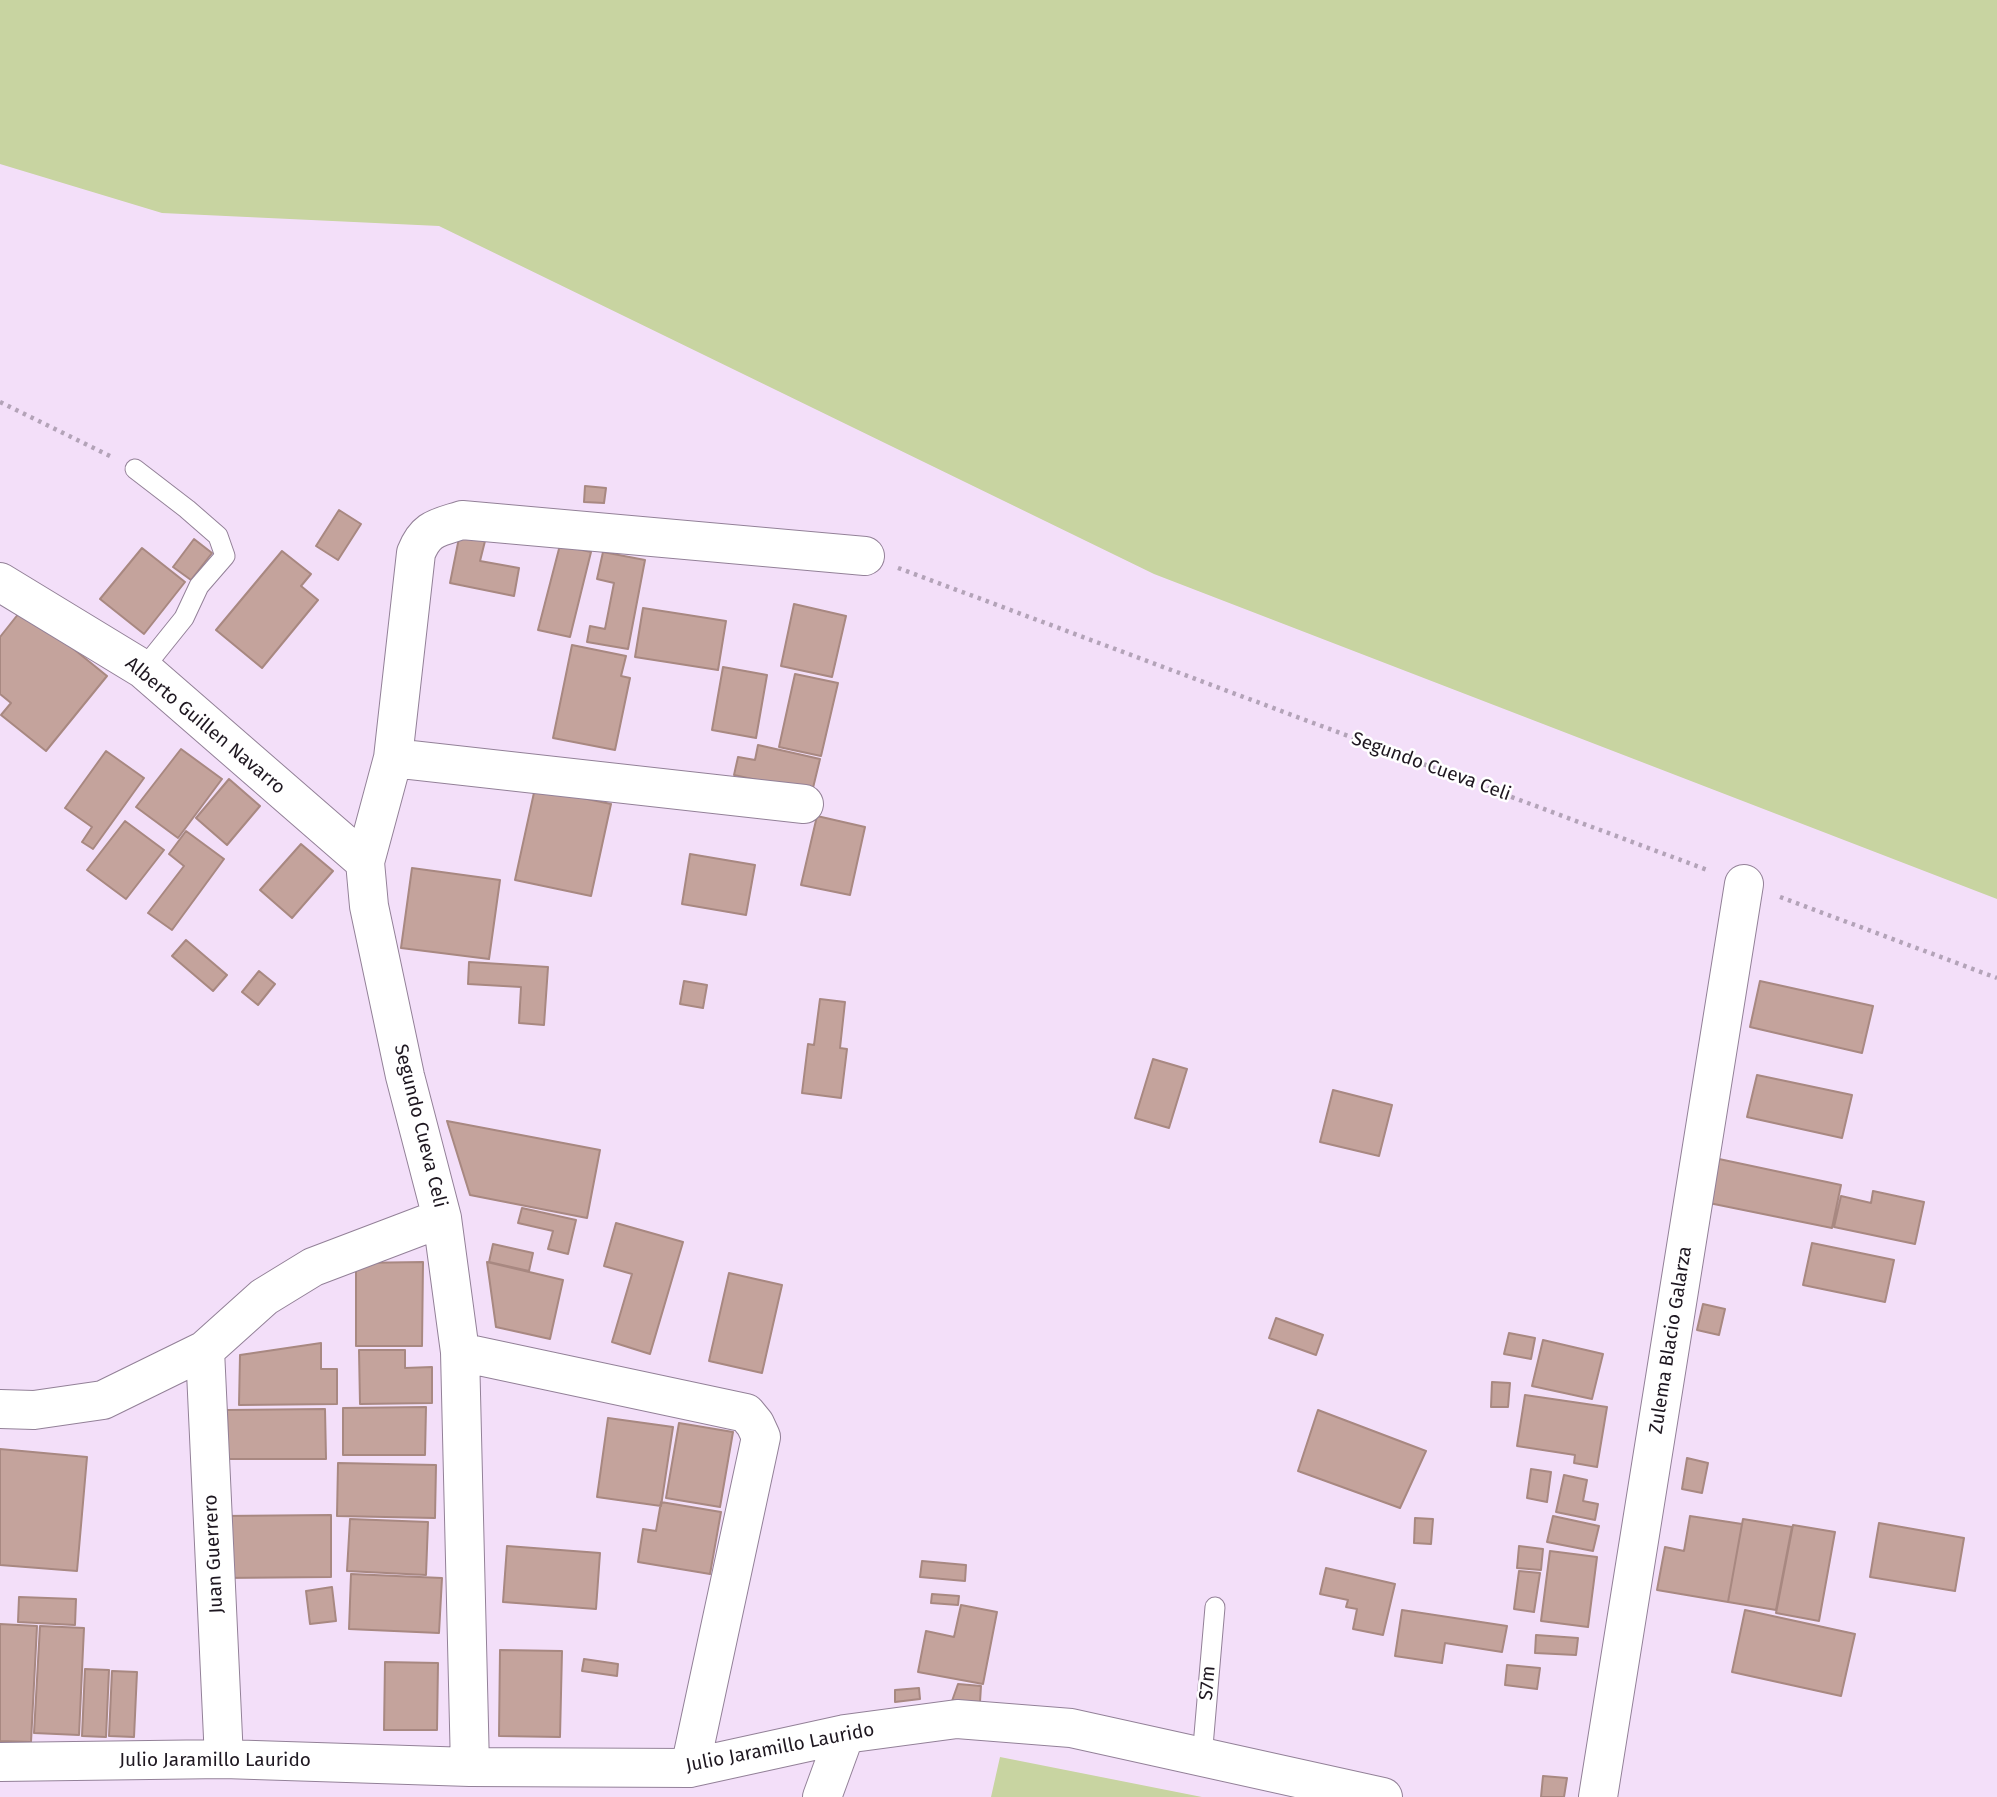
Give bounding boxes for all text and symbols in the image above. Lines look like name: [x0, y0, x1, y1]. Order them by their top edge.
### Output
street label: Alberto Guillen Navarro: [120, 652, 290, 800]
street label: Segundo Cueva Celi: [1348, 728, 1514, 806]
street label: Segundo Cueva Celi: [389, 1042, 451, 1210]
street label: Zulema Blacio Galarza: [1645, 1245, 1697, 1435]
street label: Juan Guerrero: [199, 1494, 229, 1614]
street label: S7m: [1195, 1665, 1221, 1701]
street label: Julio Jaramillo Laurido: [684, 1719, 876, 1777]
street label: Julio Jaramillo Laurido: [119, 1750, 311, 1772]

